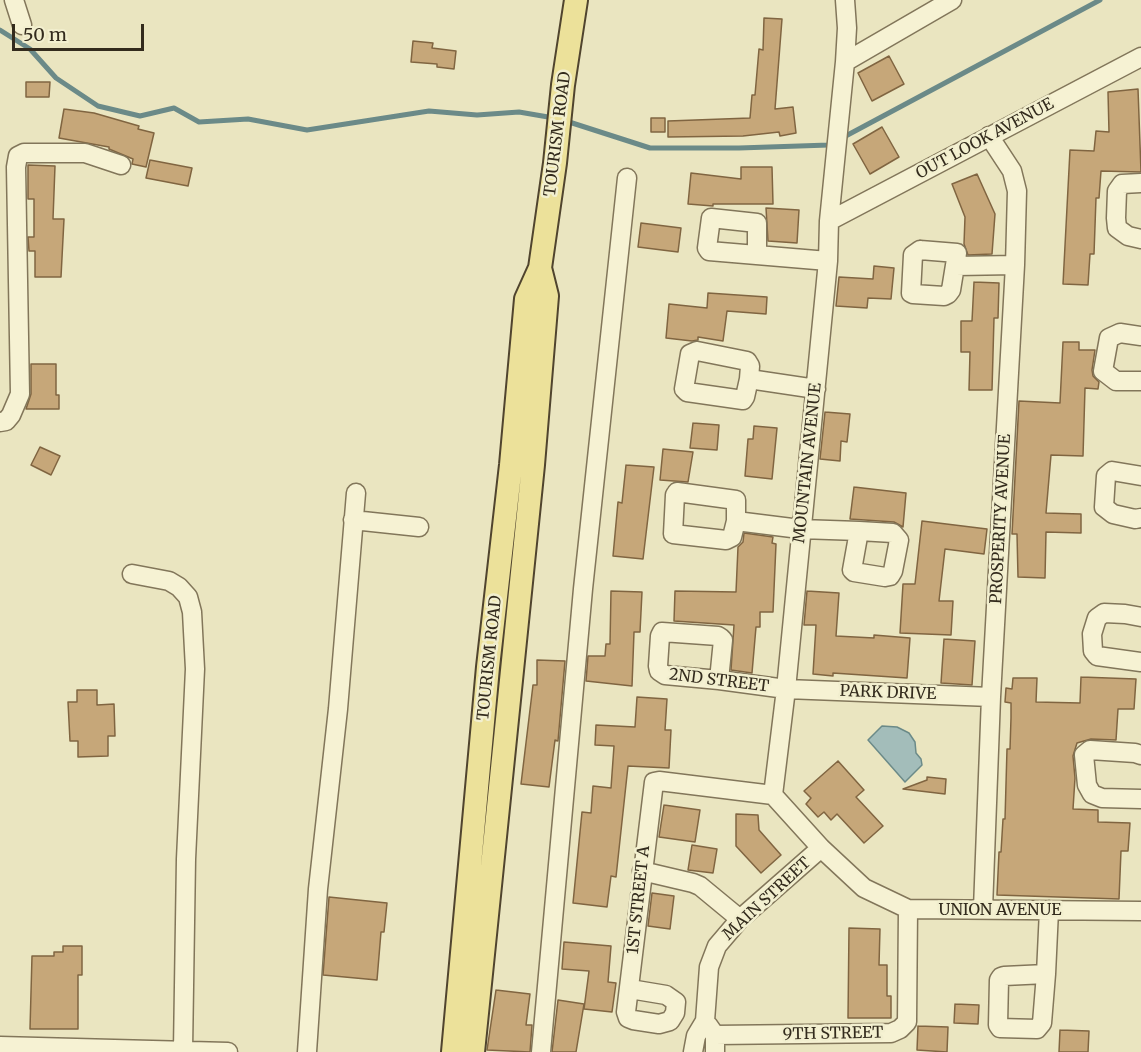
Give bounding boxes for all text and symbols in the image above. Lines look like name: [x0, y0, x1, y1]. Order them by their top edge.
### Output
scale bar: [15, 12, 147, 50]
text: 50 m: [23, 23, 67, 46]
street label: TOURISM ROAD: [541, 70, 575, 198]
street label: OUT LOOK AVENUE: [913, 95, 1057, 183]
street label: MOUNTAIN AVENUE: [790, 382, 826, 544]
street label: PROSPERITY AVENUE: [987, 434, 1015, 604]
street label: TOURISM ROAD: [474, 595, 506, 721]
street label: 2ND STREET: [668, 665, 770, 697]
street label: PARK DRIVE: [839, 682, 937, 704]
street label: 1ST STREET A: [624, 845, 654, 955]
street label: MAIN STREET: [719, 854, 815, 944]
street label: UNION AVENUE: [939, 900, 1061, 920]
street label: 9TH STREET: [783, 1024, 883, 1044]

